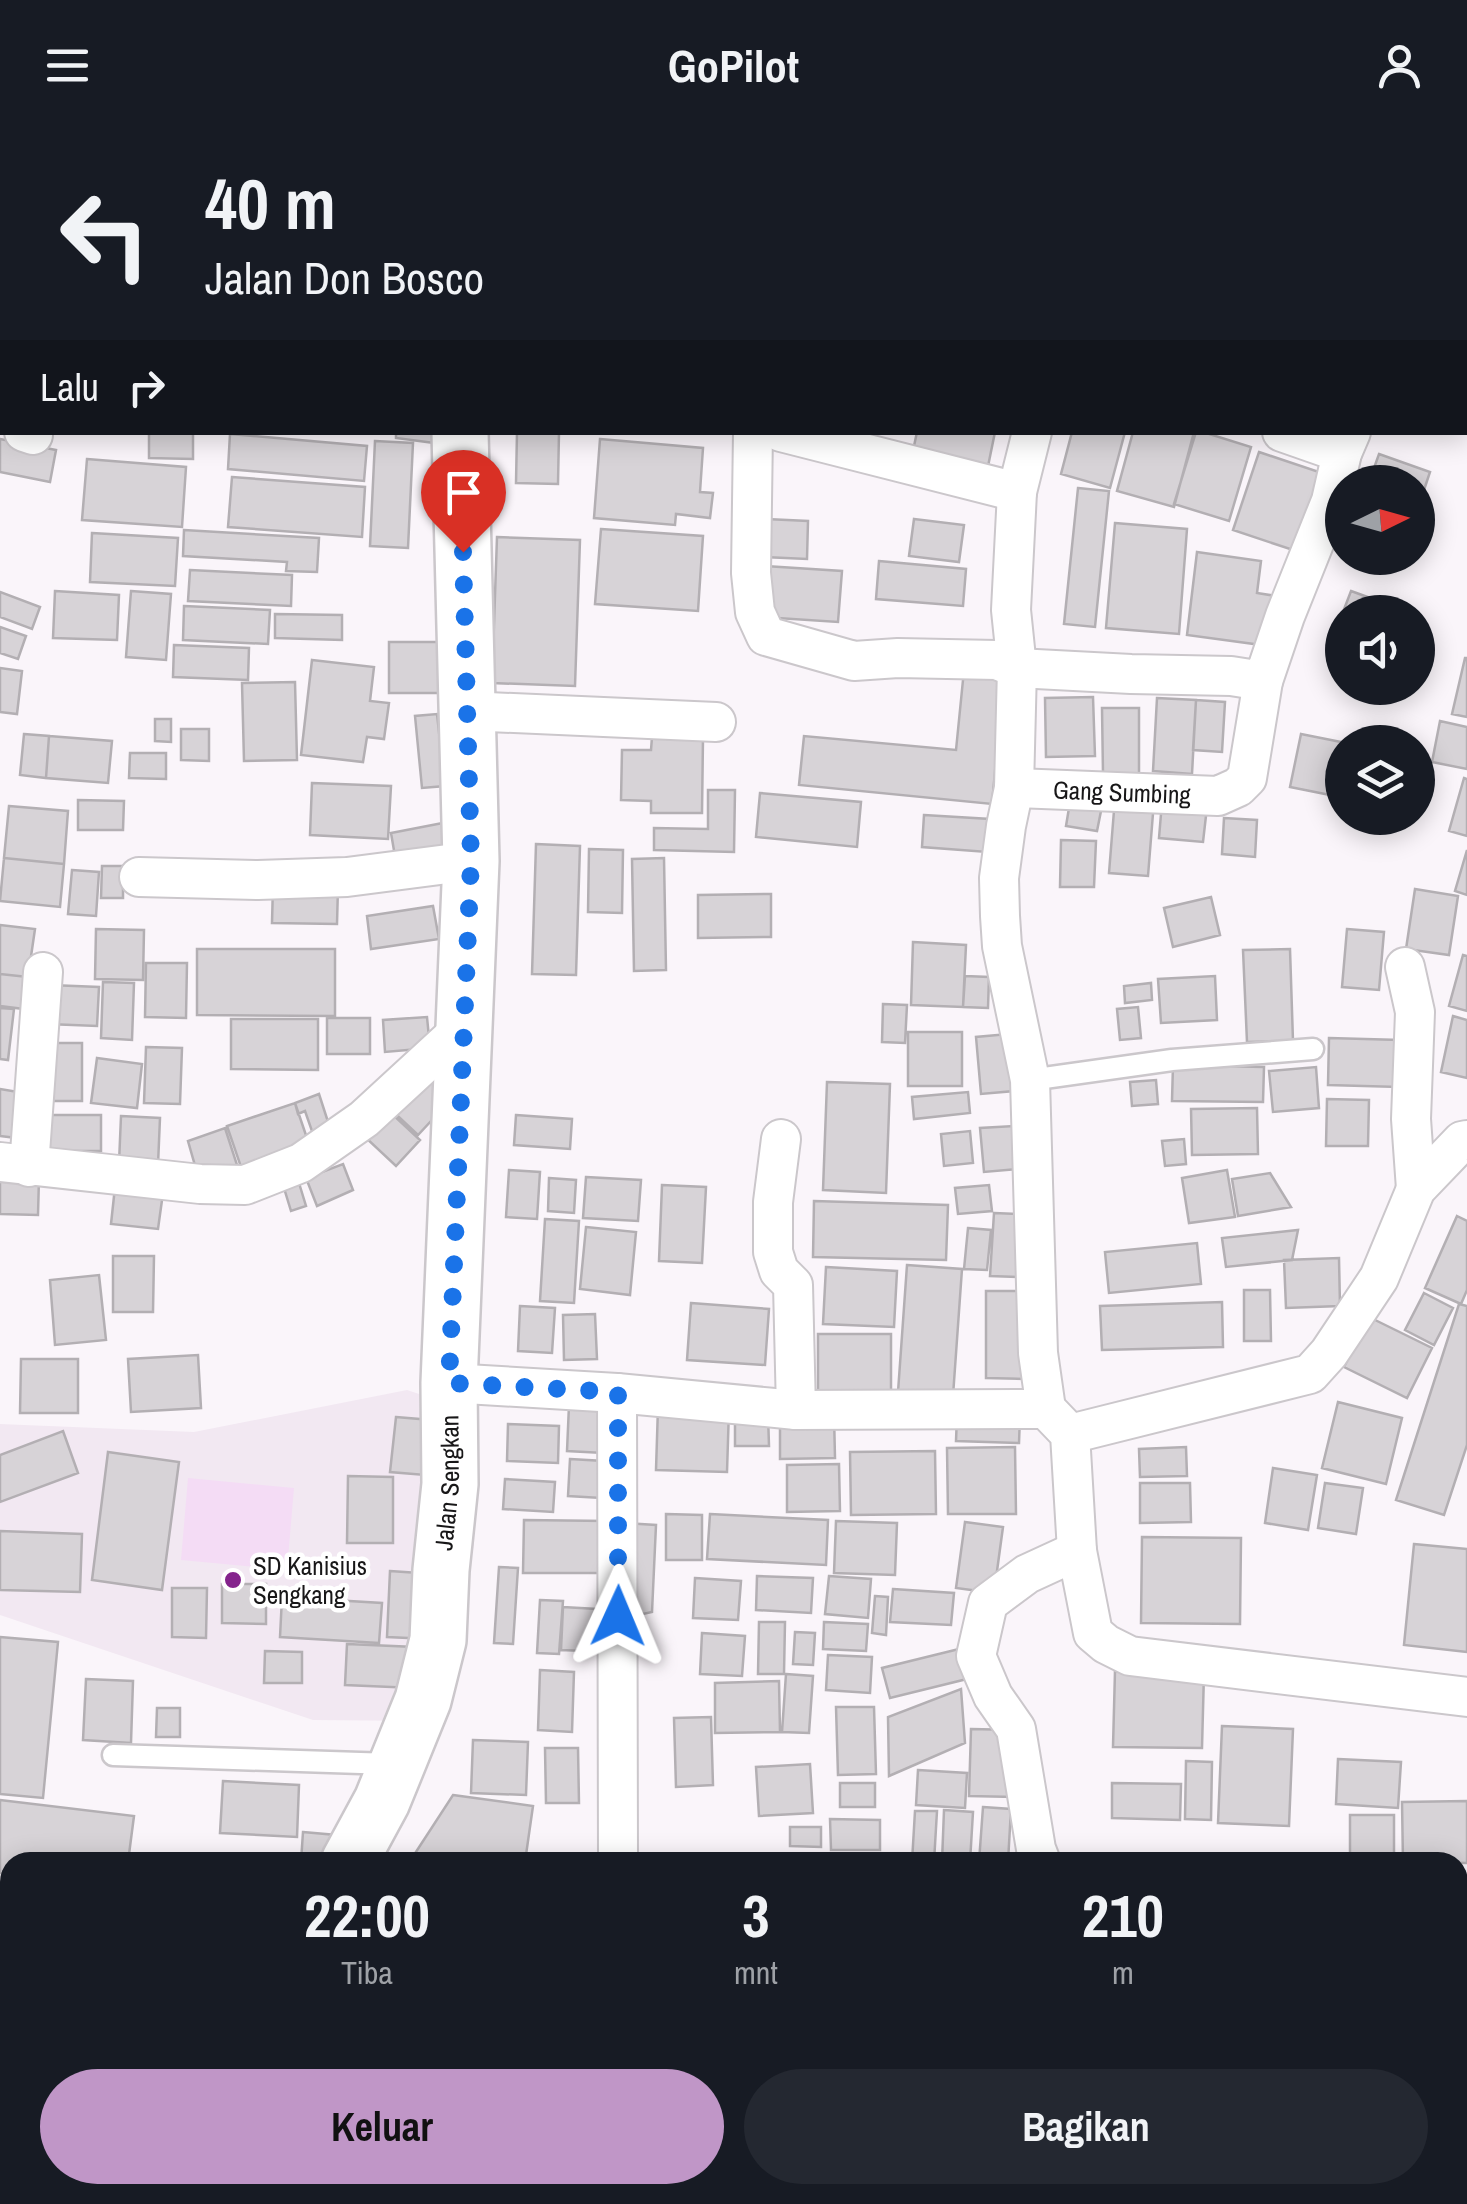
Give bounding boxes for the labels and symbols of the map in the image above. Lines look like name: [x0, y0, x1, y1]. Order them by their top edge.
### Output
pin: [421, 450, 506, 553]
north arrow: [1325, 465, 1435, 575]
street label: Gang Sumbing: [1052, 773, 1192, 812]
street label: Jalan Sengkan: [426, 1415, 467, 1552]
place label: SD Kanisius Sengkang: [253, 1549, 367, 1612]
position arrow: [566, 1564, 670, 1668]
marker: SD Kanisius Sengkang: [222, 1569, 244, 1591]

